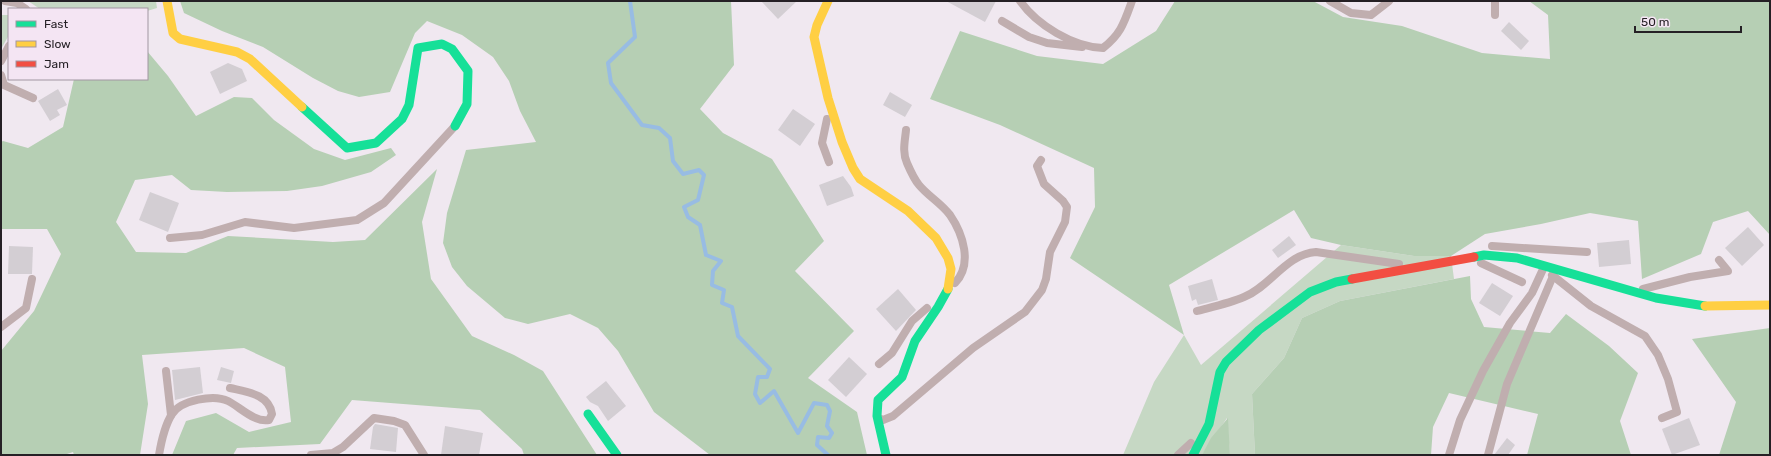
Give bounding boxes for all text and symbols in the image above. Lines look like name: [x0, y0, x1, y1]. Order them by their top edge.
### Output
legend: [8, 8, 148, 80]
scale bar: [1635, 8, 1741, 34]
text: 50 m: [1641, 15, 1669, 29]
text: Fast: [44, 17, 68, 31]
text: Slow: [44, 37, 71, 51]
text: Jam: [44, 57, 69, 71]

